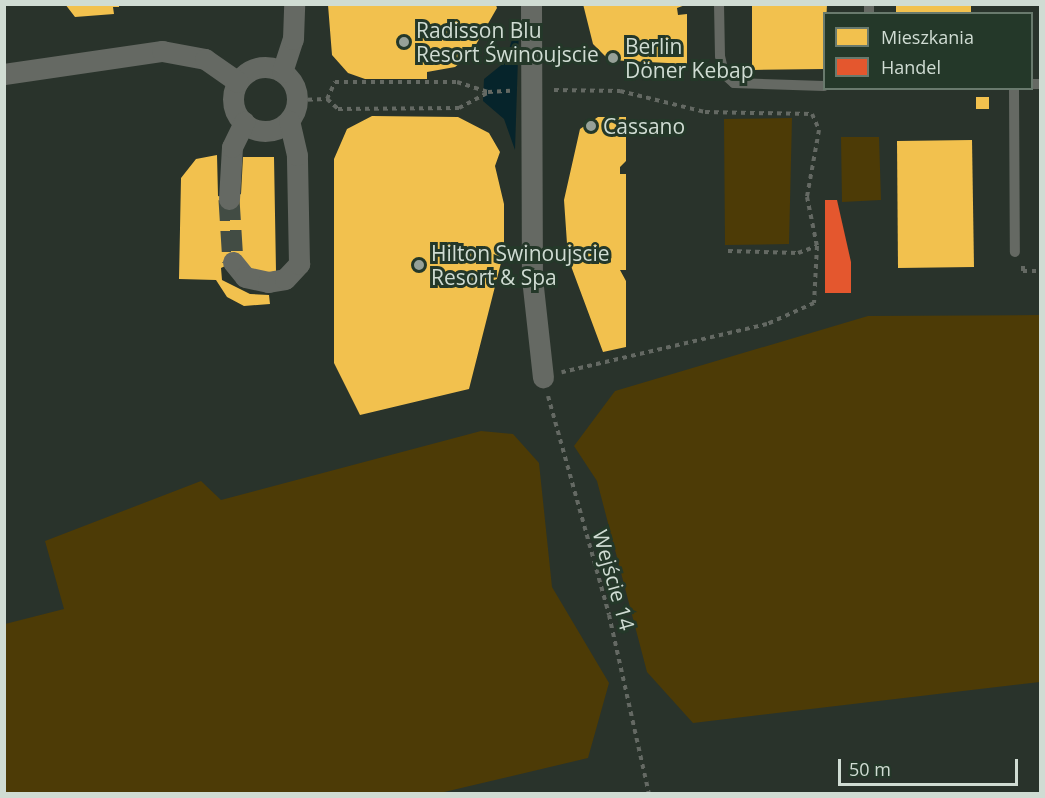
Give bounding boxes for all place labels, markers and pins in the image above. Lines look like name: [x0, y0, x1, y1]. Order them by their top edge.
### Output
place label: Radisson Blu Resort Świnoujscie: [416, 17, 599, 67]
place label: Berlin Döner Kebap: [625, 33, 754, 83]
marker: Radisson Blu Resort Świnoujscie: [397, 35, 411, 49]
marker: Berlin Döner Kebap: [606, 51, 620, 65]
place label: Cassano: [603, 113, 685, 139]
marker: Cassano: [584, 119, 598, 133]
place label: Hilton Swinoujscie Resort & Spa: [431, 240, 609, 290]
marker: Hilton Swinoujscie Resort & Spa: [412, 258, 426, 272]

